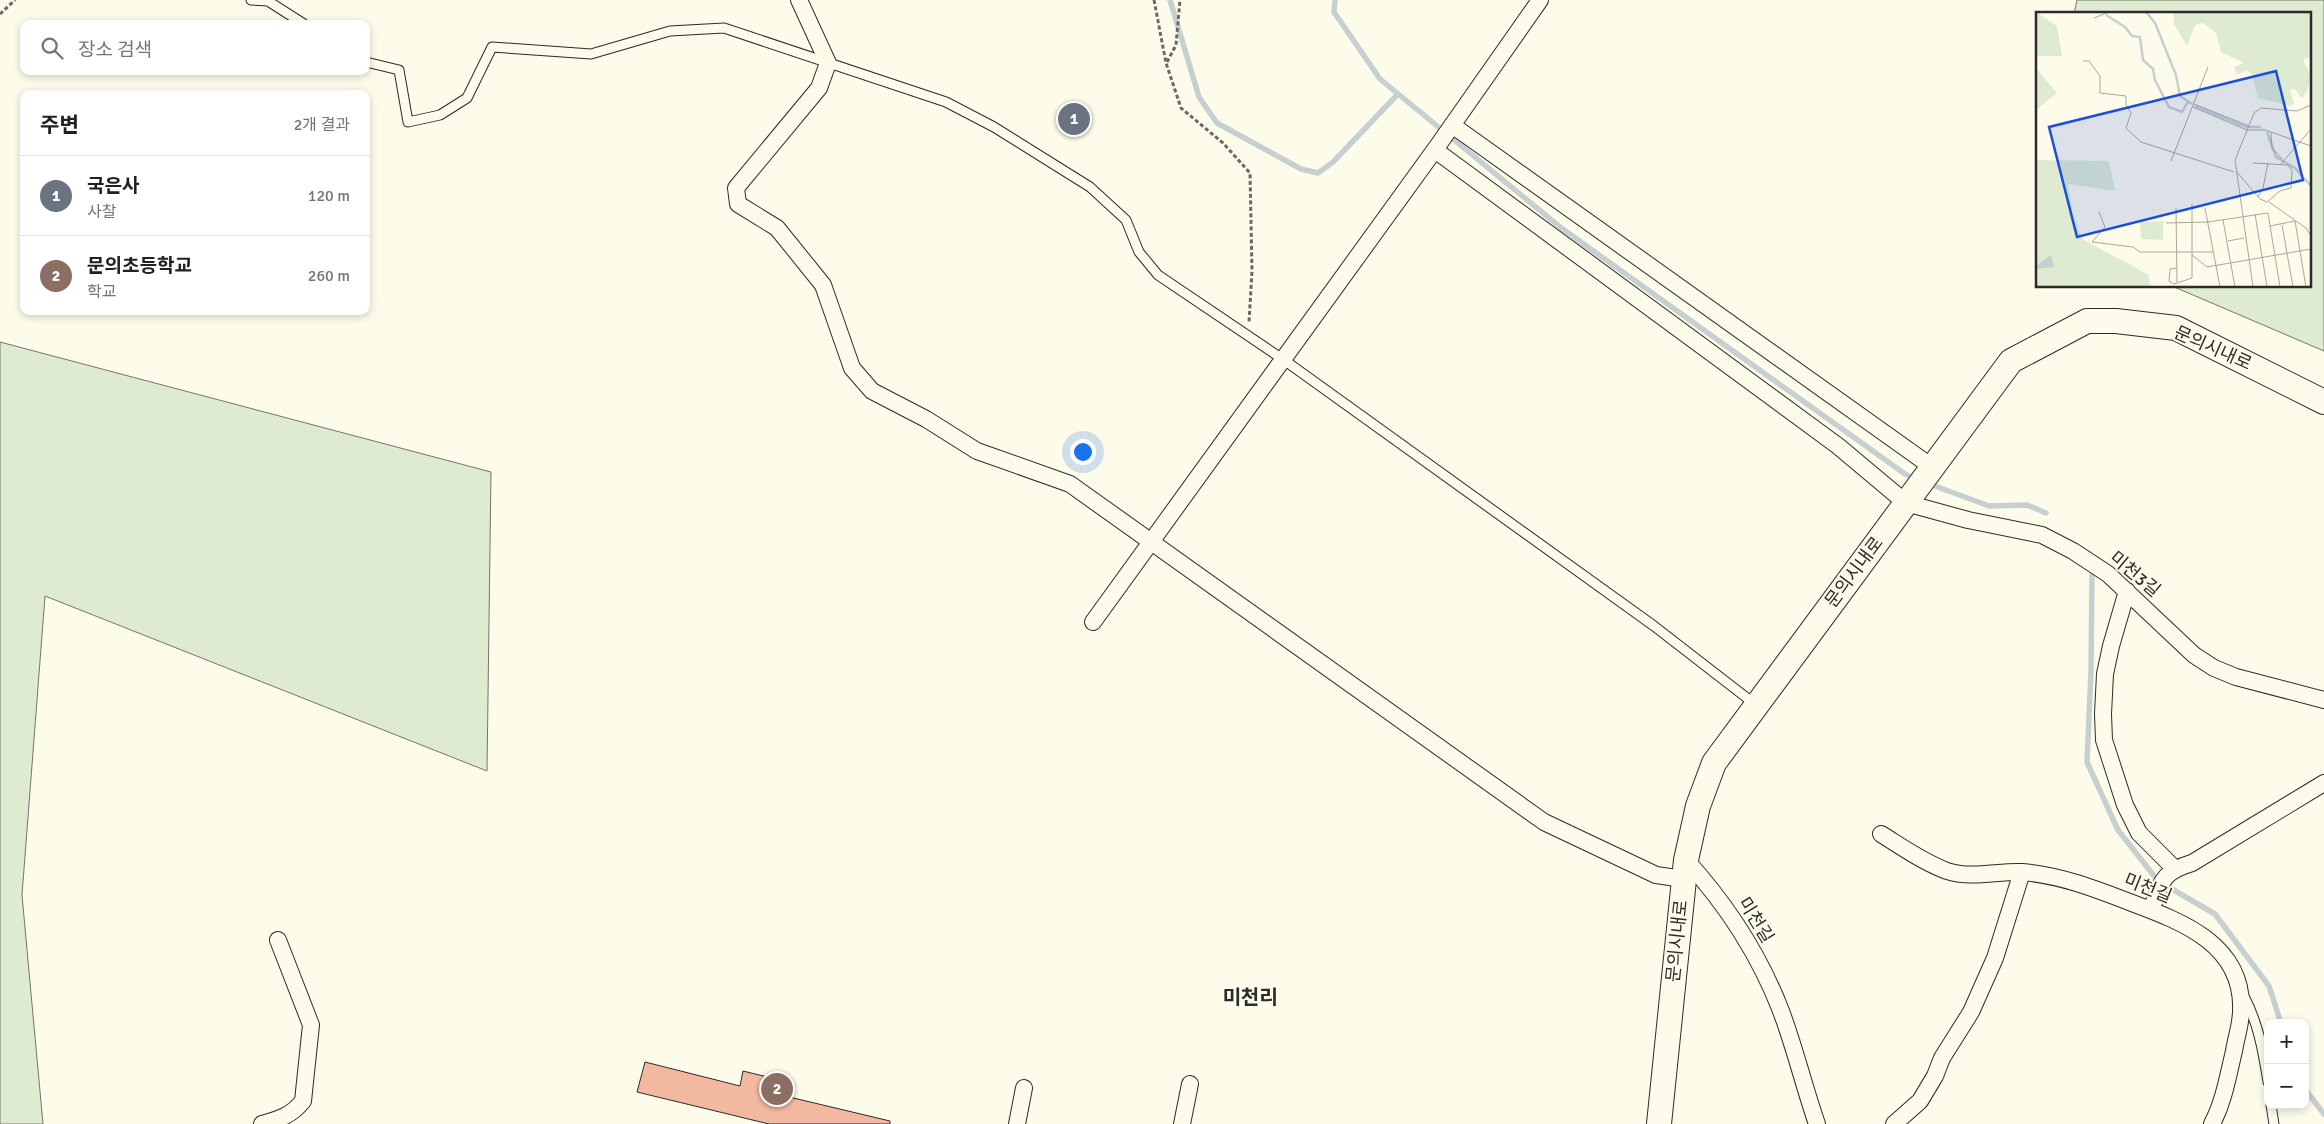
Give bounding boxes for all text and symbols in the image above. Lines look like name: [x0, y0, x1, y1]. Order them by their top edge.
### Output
inset map: [2036, 12, 2312, 288]
search box: [20, 20, 370, 75]
icon: search: [38, 34, 66, 62]
text: 장소 검색: [78, 38, 152, 62]
pin: 1: [1058, 100, 1090, 138]
text: 주변: [40, 112, 79, 138]
text: 2개 결과: [294, 115, 350, 135]
text: 국은사: [87, 174, 139, 198]
text: 1: [52, 186, 60, 206]
text: 120 m: [308, 186, 350, 206]
text: 사찰: [87, 202, 116, 222]
text: 문의초등학교: [87, 254, 192, 278]
text: 2: [52, 266, 60, 286]
text: 260 m: [308, 266, 350, 286]
text: 학교: [87, 282, 116, 302]
street label: 문의시내로: [2171, 321, 2255, 375]
your location: [1070, 439, 1096, 465]
street label: 문의시내로: [1820, 532, 1888, 612]
street label: 미천3길: [2105, 546, 2165, 602]
street label: 미천길: [2121, 868, 2175, 908]
street label: 미천길: [1734, 893, 1778, 947]
street label: 문의시내로: [1662, 899, 1692, 983]
district label: 미천리: [1222, 985, 1278, 1010]
map controls: [2264, 1019, 2309, 1109]
button: +: [2264, 1019, 2309, 1064]
button: −: [2264, 1064, 2309, 1109]
pin: 2: [761, 1070, 793, 1108]

